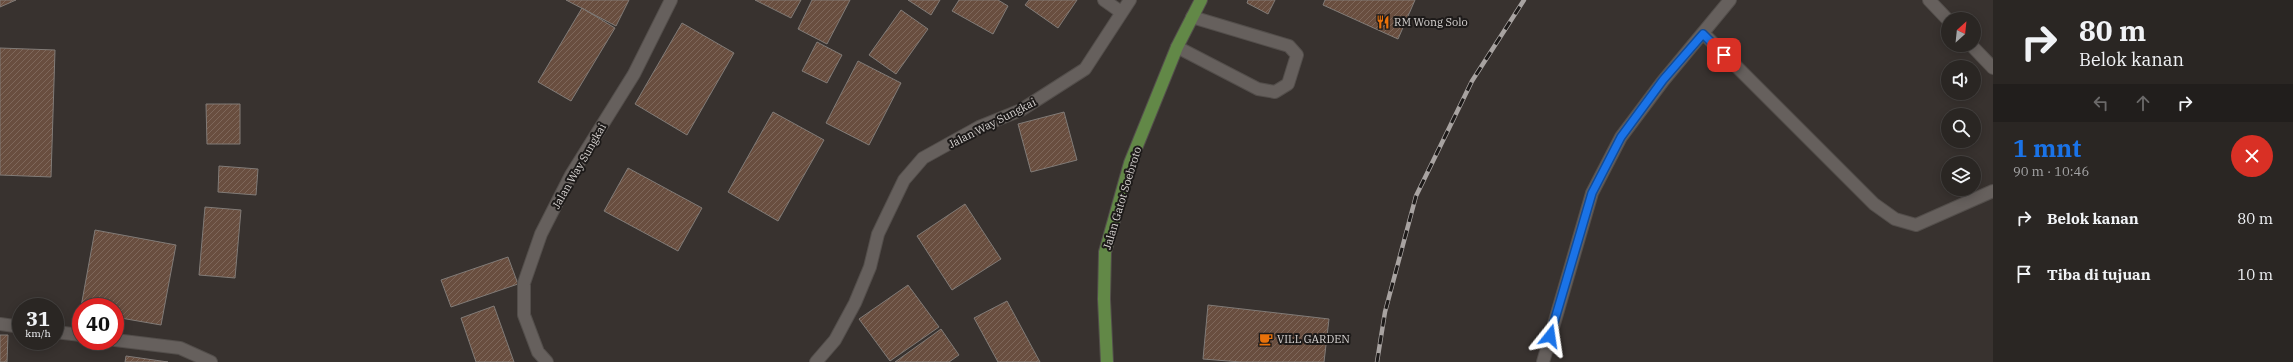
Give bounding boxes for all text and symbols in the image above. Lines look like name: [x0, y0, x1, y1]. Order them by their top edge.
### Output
north arrow: [1941, 12, 1981, 52]
map controls: [1941, 12, 1981, 196]
text: 80 m: [2079, 12, 2146, 49]
restaurant icon: RM Wong Solo: [1375, 14, 1391, 30]
place label: RM Wong Solo: [1394, 15, 1468, 29]
icon: right: [2013, 16, 2065, 68]
pin: [1707, 38, 1741, 72]
icon: arrive: [1713, 44, 1735, 66]
text: Belok kanan: [2079, 48, 2184, 71]
button: sound: [1941, 60, 1981, 100]
icon: left: [2090, 92, 2112, 114]
icon: ahead: [2132, 92, 2154, 114]
icon: right: [2174, 92, 2196, 114]
street label: Jalan Way Sungkai: [946, 95, 1039, 151]
button: search: [1941, 108, 1981, 148]
street label: Jalan Way Sungkai: [549, 120, 609, 211]
text: 1 mnt: [2013, 132, 2081, 164]
button: close: [2231, 135, 2273, 177]
street label: Jalan Gatot Soebroto: [1100, 145, 1144, 251]
button: layers: [1941, 156, 1981, 196]
text: 90 m · 10:46: [2013, 163, 2089, 180]
icon: right: [2013, 207, 2035, 229]
text: Belok kanan: [2047, 209, 2139, 228]
text: 80 m: [2237, 209, 2273, 228]
icon: arrive: [2013, 263, 2035, 285]
text: Tiba di tujuan: [2047, 265, 2151, 284]
text: 10 m: [2237, 265, 2273, 284]
speed limit sign: 40: [72, 298, 124, 350]
text: 31: [26, 305, 50, 332]
position arrow: [1529, 315, 1571, 357]
text: km/h: [25, 327, 51, 340]
cafe icon: VILL GARDEN: [1258, 331, 1274, 347]
place label: VILL GARDEN: [1277, 332, 1350, 346]

